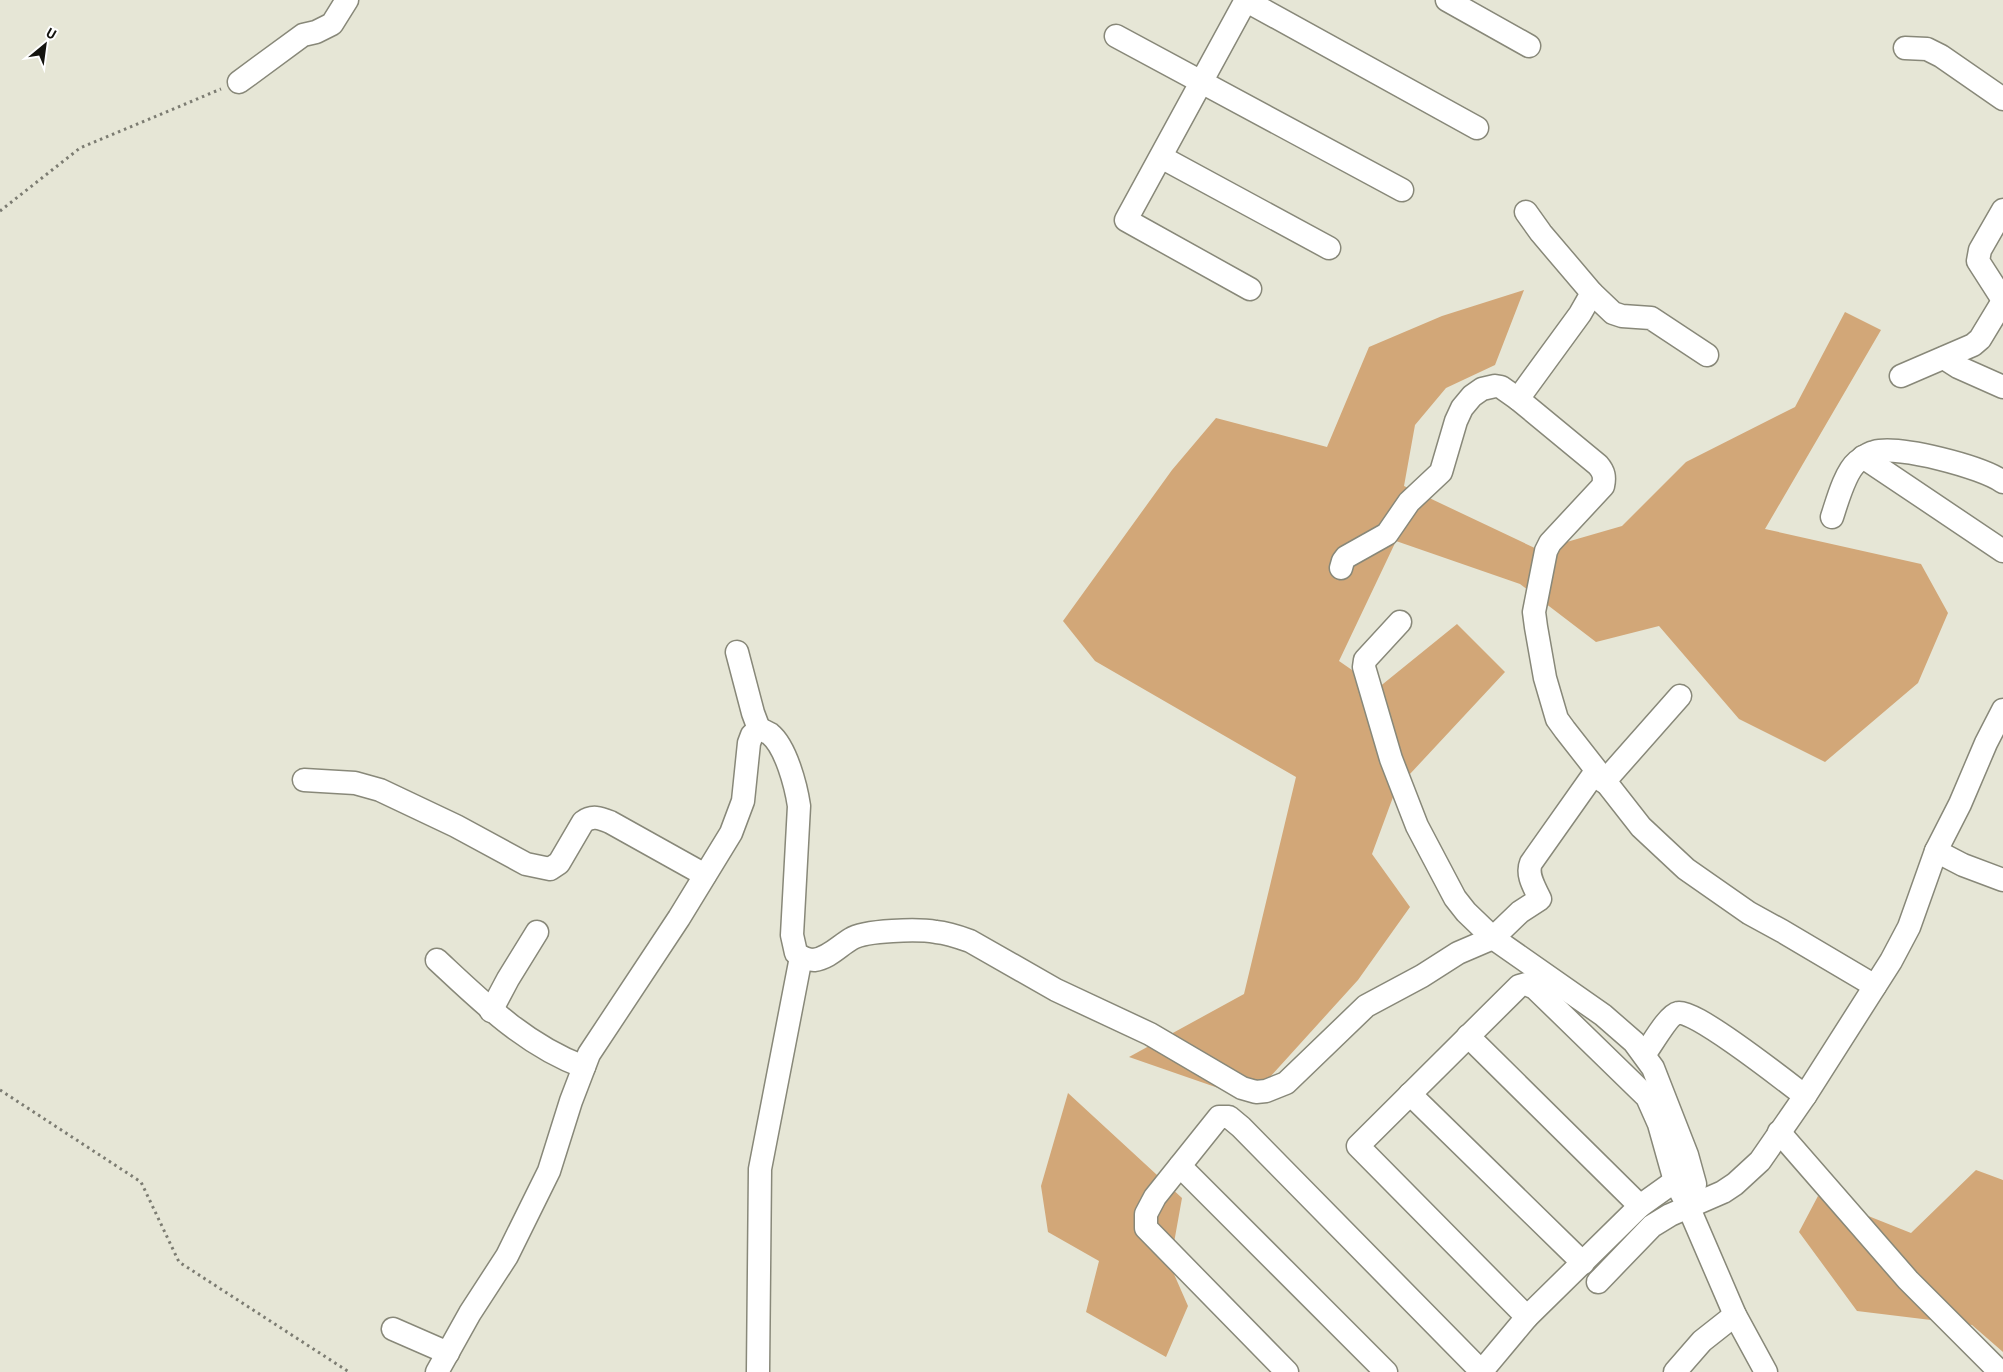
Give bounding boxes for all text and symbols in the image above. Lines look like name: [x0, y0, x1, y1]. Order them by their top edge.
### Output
north arrow: [20, 20, 70, 70]
text: U: [44, 24, 60, 43]

